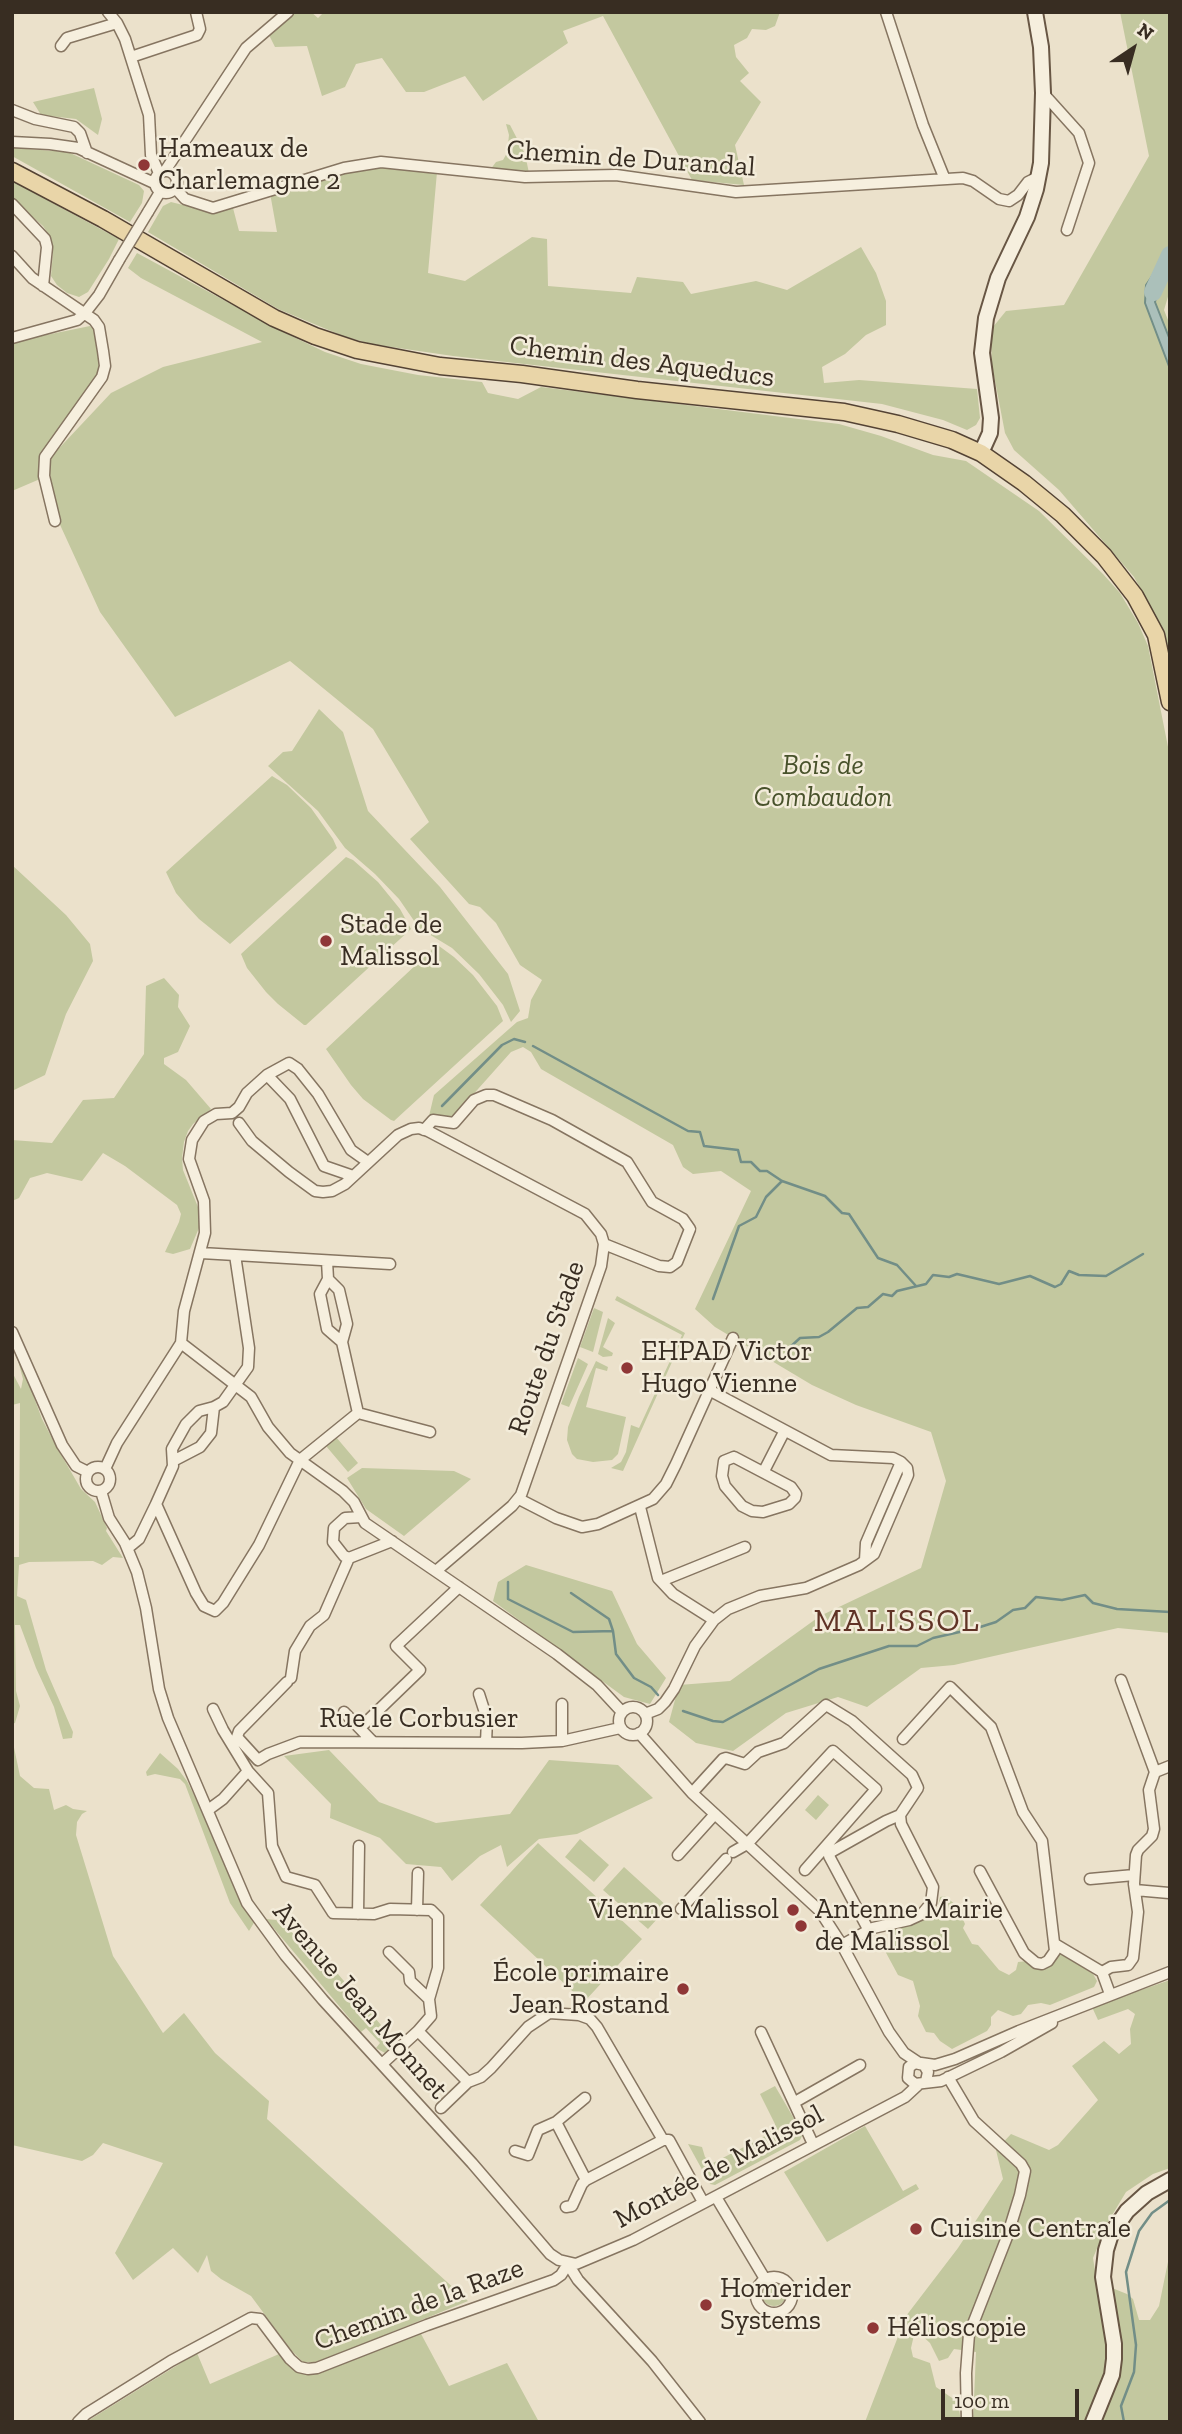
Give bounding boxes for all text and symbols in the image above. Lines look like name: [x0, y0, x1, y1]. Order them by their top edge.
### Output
north arrow: [1098, 14, 1168, 84]
text: N: [1133, 18, 1158, 45]
place label: Hameaux de Charlemagne 2: [158, 132, 340, 198]
street label: Chemin de Durandal: [505, 134, 757, 184]
marker: Hameaux de Charlemagne 2: [136, 157, 152, 173]
street label: Chemin des Aqueducs: [508, 329, 776, 395]
park label: Bois de Combaudon: [754, 749, 892, 815]
place label: Stade de Malissol: [340, 908, 442, 974]
marker: Stade de Malissol: [318, 933, 334, 949]
street label: Route du Stade: [502, 1257, 592, 1439]
place label: EHPAD Victor Hugo Vienne: [641, 1335, 812, 1401]
marker: EHPAD Victor Hugo Vienne: [619, 1360, 635, 1376]
district label: MALISSOL: [814, 1603, 980, 1641]
street label: Rue le Corbusier: [319, 1702, 519, 1736]
place label: Vienne Malissol: [589, 1893, 779, 1927]
place label: Antenne Mairie de Malissol: [815, 1893, 1003, 1959]
street label: Avenue Jean Monnet: [265, 1896, 455, 2106]
marker: Vienne Malissol: [785, 1902, 801, 1918]
marker: Antenne Mairie de Malissol: [793, 1918, 809, 1934]
place label: École primaire Jean Rostand: [493, 1956, 669, 2022]
marker: École primaire Jean Rostand: [675, 1981, 691, 1997]
street label: Montée de Malissol: [609, 2098, 829, 2236]
place label: Cuisine Centrale: [930, 2212, 1131, 2246]
marker: Cuisine Centrale: [908, 2221, 924, 2237]
street label: Chemin de la Raze: [310, 2252, 528, 2358]
place label: Homerider Systems: [720, 2272, 852, 2338]
marker: Homerider Systems: [698, 2297, 714, 2313]
place label: Hélioscopie: [887, 2311, 1026, 2345]
marker: Hélioscopie: [865, 2320, 881, 2336]
scale bar: [944, 2374, 1082, 2418]
text: 100 m: [954, 2388, 1009, 2413]

